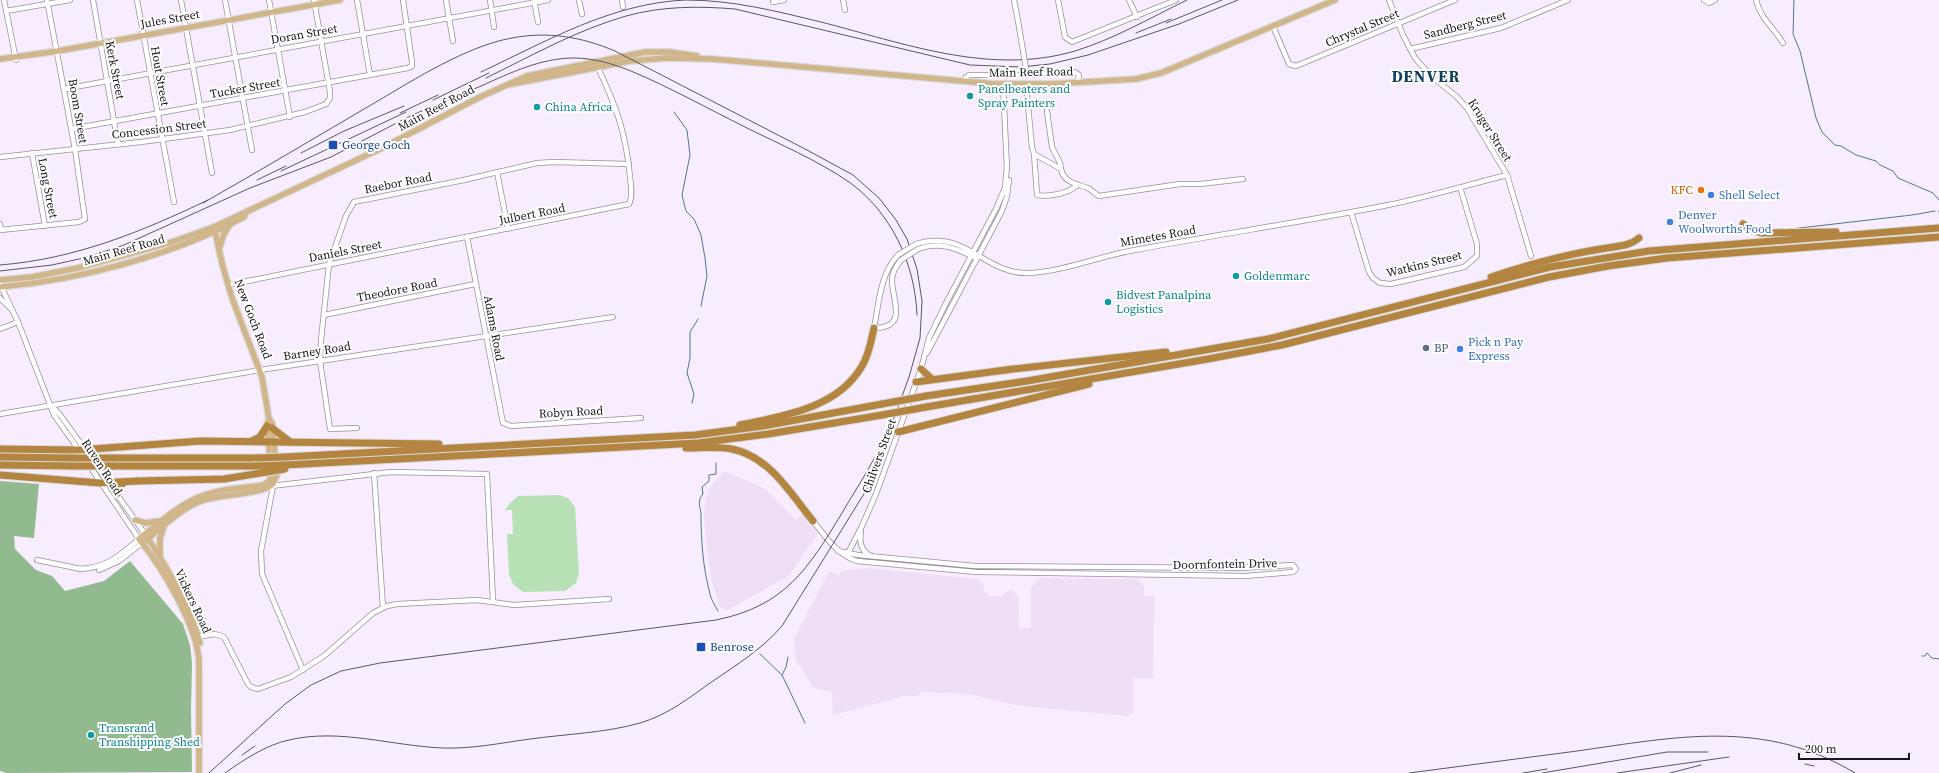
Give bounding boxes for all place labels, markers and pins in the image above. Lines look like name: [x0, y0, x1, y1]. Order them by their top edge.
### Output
place label: Panelbeaters and Spray Painters: [978, 81, 1070, 111]
marker: Panelbeaters and Spray Painters: [965, 91, 975, 101]
place label: China Africa: [545, 99, 613, 115]
marker: China Africa: [532, 102, 542, 112]
place label: George Goch: [342, 137, 411, 153]
marker: George Goch: [327, 139, 339, 151]
place label: KFC: [1671, 182, 1693, 198]
marker: KFC: [1696, 185, 1706, 195]
place label: Shell Select: [1719, 187, 1780, 203]
marker: Shell Select: [1706, 190, 1716, 200]
place label: Denver Woolworths Food: [1678, 207, 1772, 237]
marker: Denver Woolworths Food: [1665, 217, 1675, 227]
place label: Goldenmarc: [1244, 268, 1310, 284]
marker: Goldenmarc: [1231, 271, 1241, 281]
place label: Bidvest Panalpina Logistics: [1116, 287, 1212, 317]
marker: Bidvest Panalpina Logistics: [1103, 297, 1113, 307]
place label: Pick n Pay Express: [1468, 334, 1524, 364]
place label: BP: [1434, 340, 1448, 356]
marker: BP: [1421, 343, 1431, 353]
marker: Pick n Pay Express: [1455, 344, 1465, 354]
place label: Benrose: [710, 639, 754, 655]
marker: Benrose: [695, 641, 707, 653]
place label: Transrand Transhipping Shed: [99, 720, 200, 750]
marker: Transrand Transhipping Shed: [86, 730, 96, 740]

